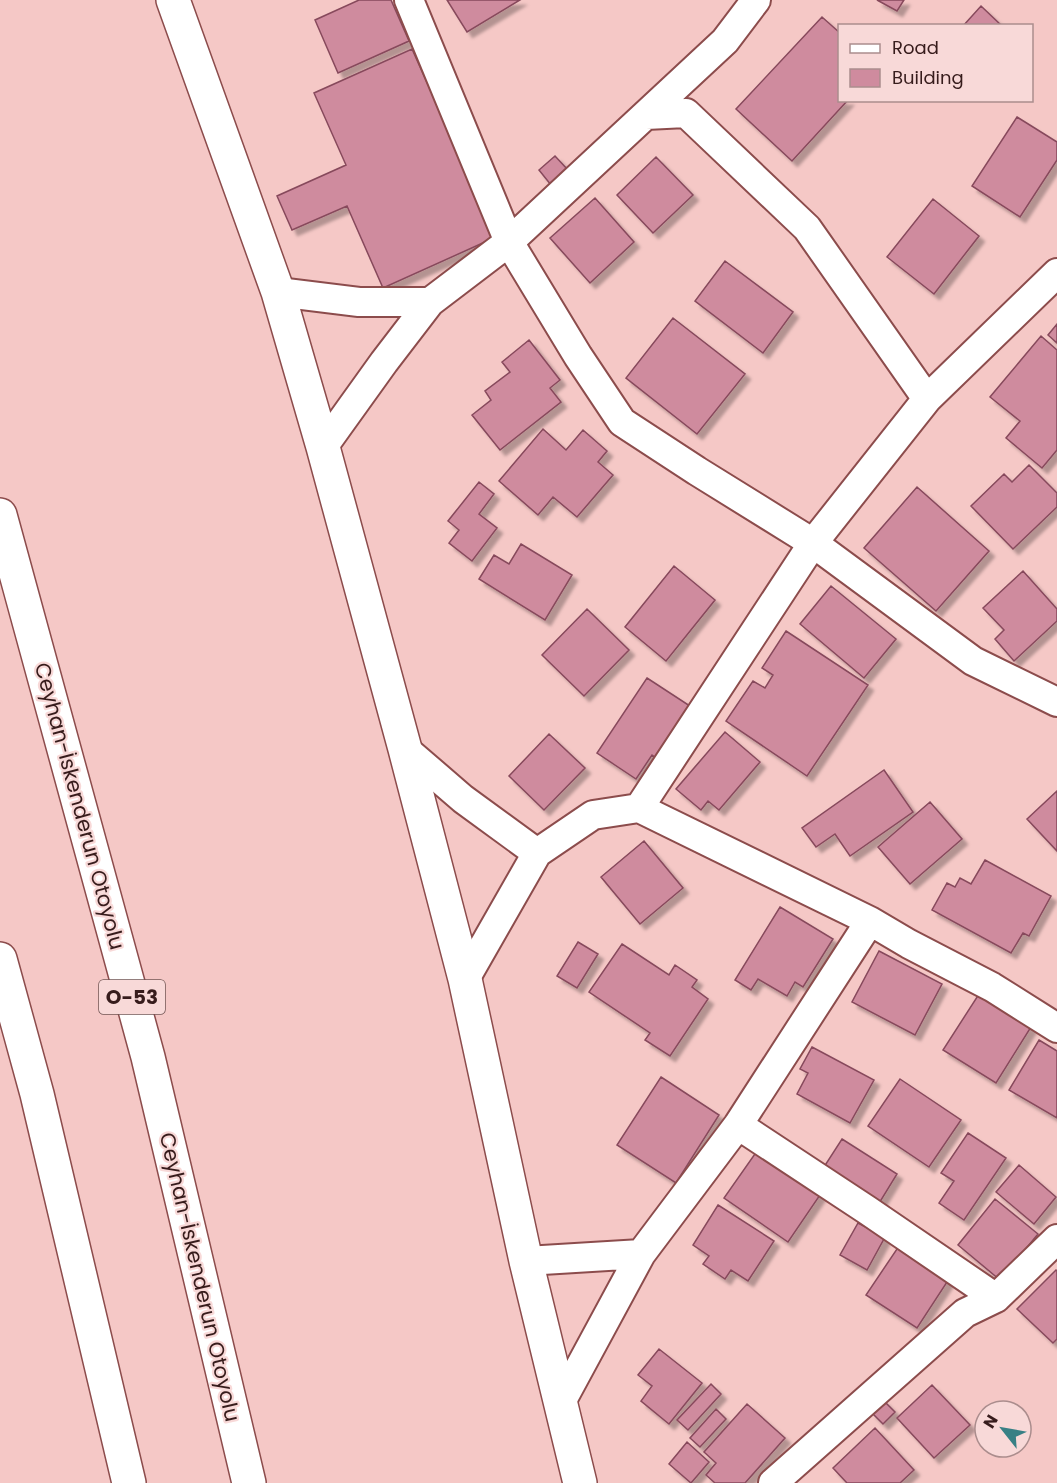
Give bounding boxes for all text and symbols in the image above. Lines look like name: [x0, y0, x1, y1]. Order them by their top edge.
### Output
legend: [838, 24, 1033, 102]
text: Road: [892, 35, 939, 60]
text: Building: [892, 65, 964, 90]
street label: Ceyhan-İskenderun Otoyolu: [28, 659, 132, 953]
road number: O-53: [99, 980, 165, 1014]
street label: Ceyhan-İskenderun Otoyolu: [153, 1129, 247, 1425]
north arrow: [973, 1399, 1033, 1459]
text: N: [978, 1410, 1004, 1433]

